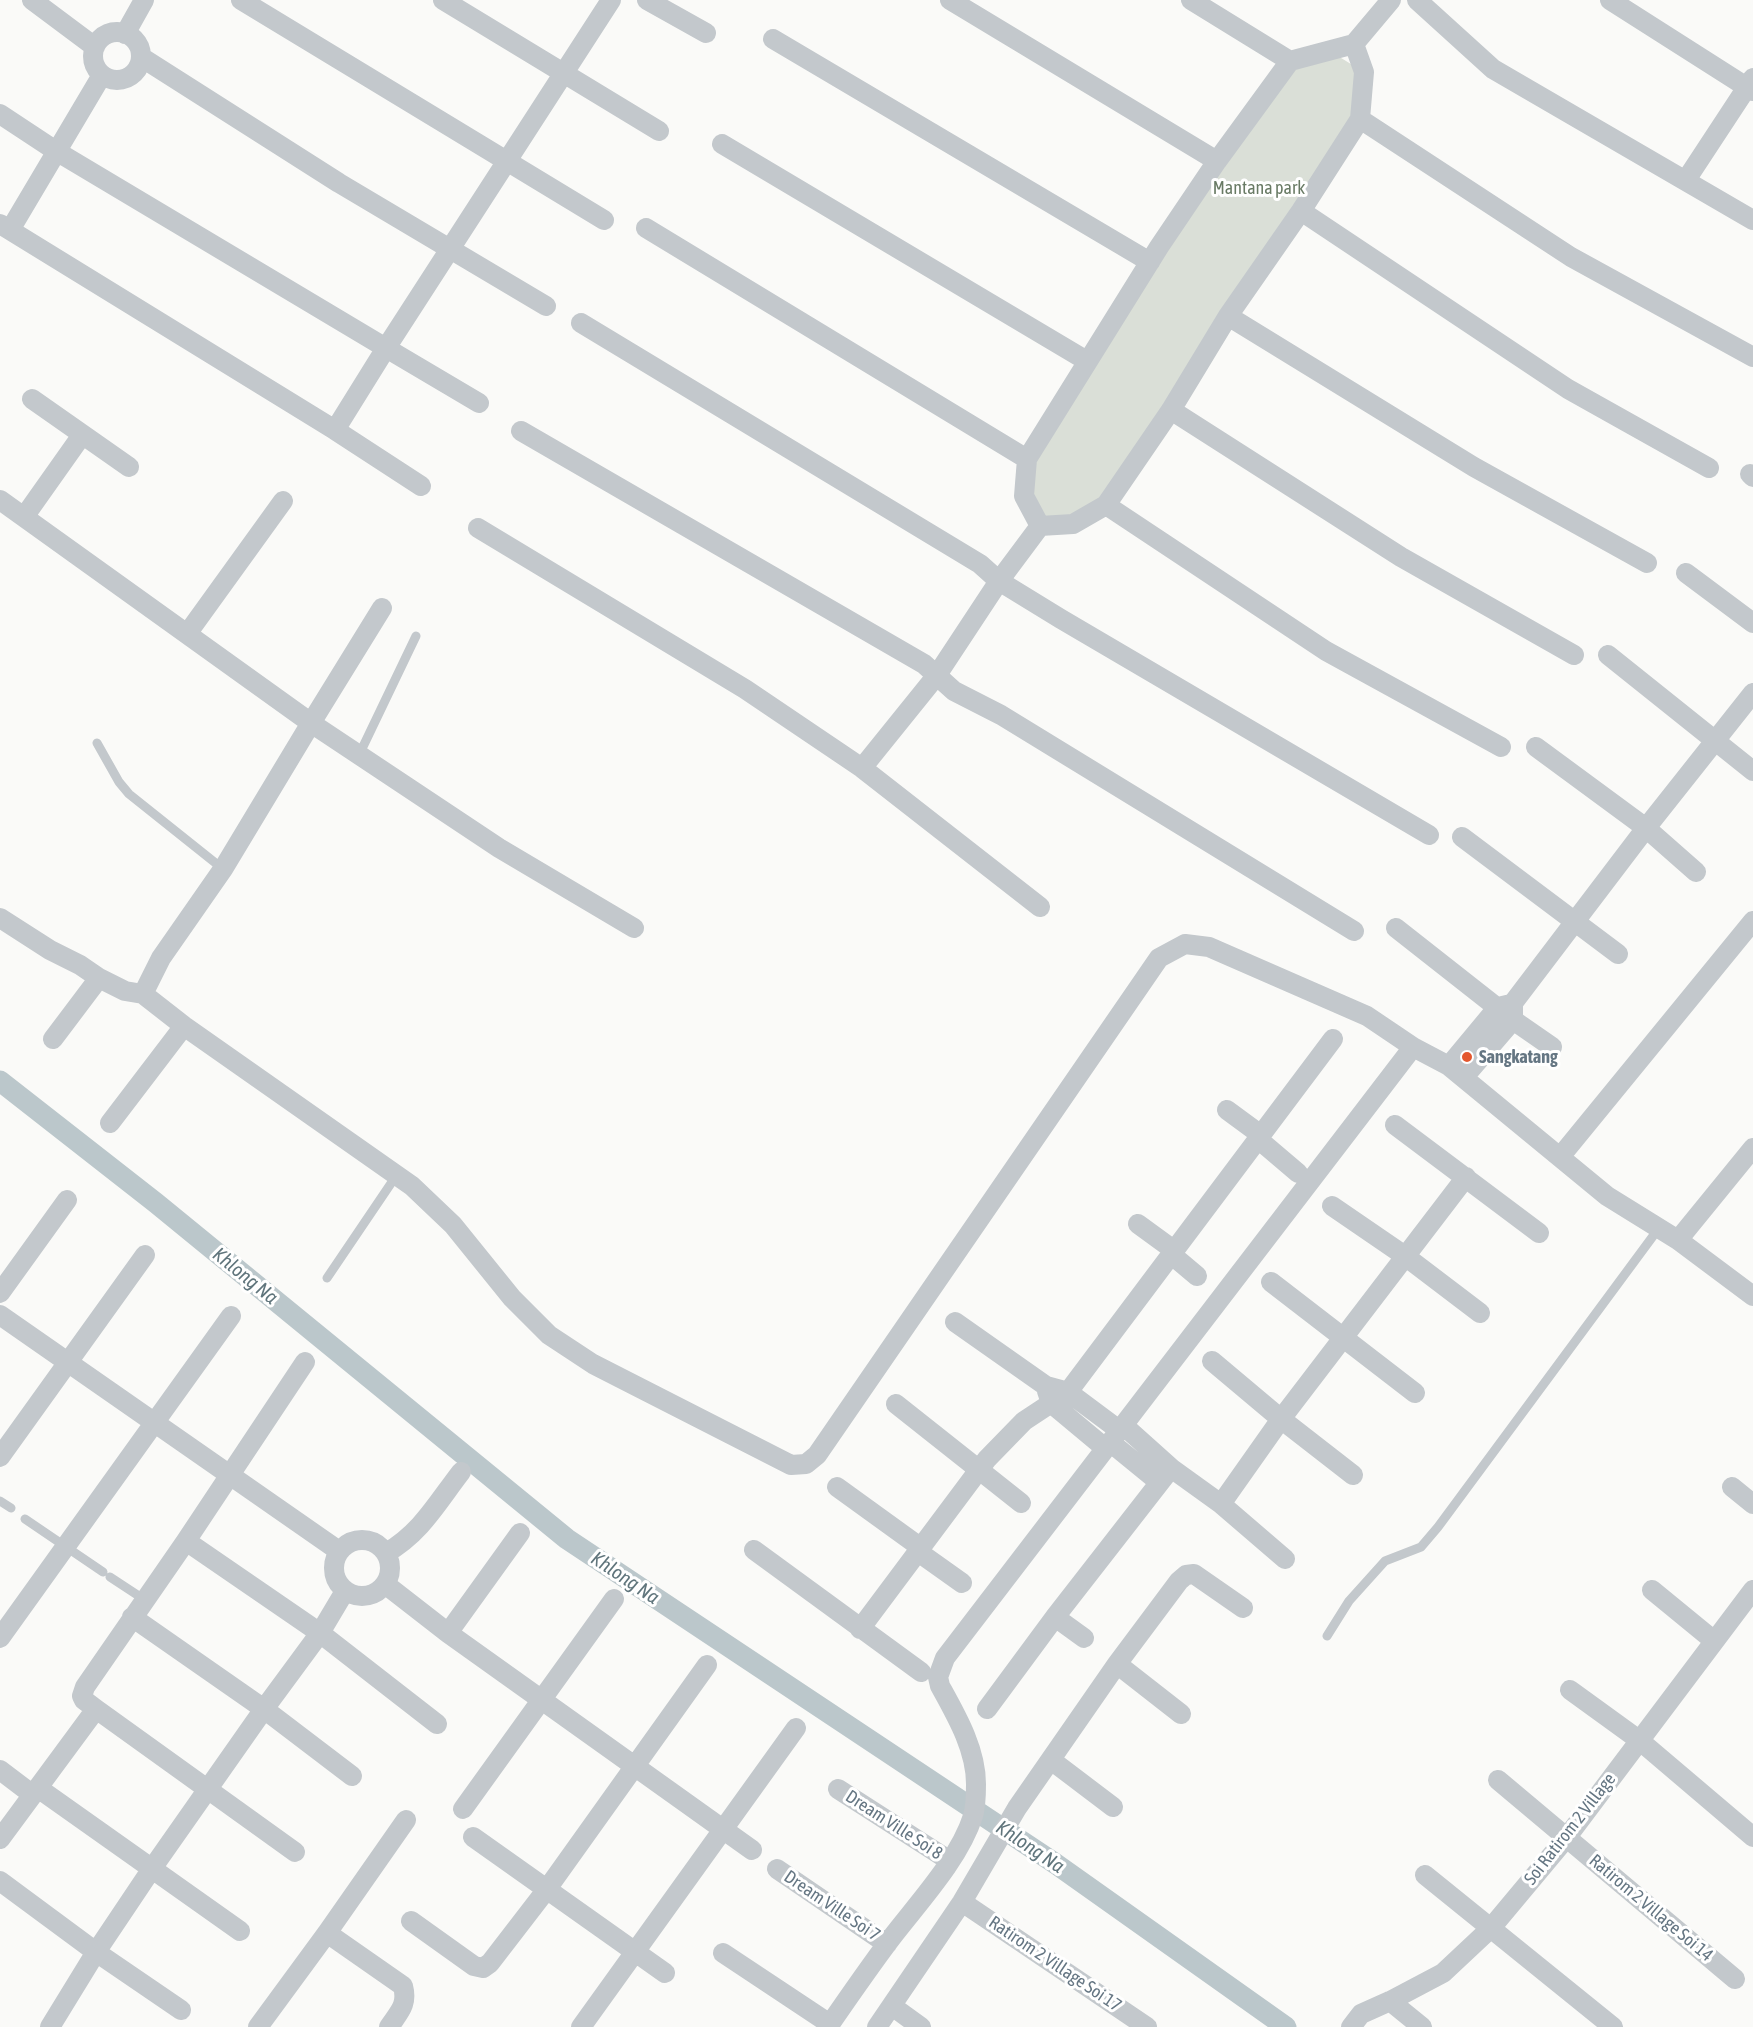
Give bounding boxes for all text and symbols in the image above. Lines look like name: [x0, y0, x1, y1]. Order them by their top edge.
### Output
park label: Mantana park: [1213, 177, 1305, 199]
place label: Sangkatang: [1479, 1046, 1558, 1068]
marker: Sangkatang: [1460, 1050, 1474, 1064]
water label: Khlong Na: [208, 1242, 282, 1310]
water label: Khlong Na: [586, 1547, 664, 1609]
street label: Soi Ratirom 2 Village: [1520, 1769, 1620, 1889]
street label: Dream Ville Soi 8: [841, 1786, 947, 1864]
water label: Khlong Na: [991, 1816, 1069, 1878]
street label: Ratirom 2 Village Soi 14: [1585, 1850, 1717, 1966]
street label: Dream Ville Soi 7: [780, 1866, 884, 1946]
street label: Ratirom 2 Village Soi 17: [985, 1912, 1125, 2016]

